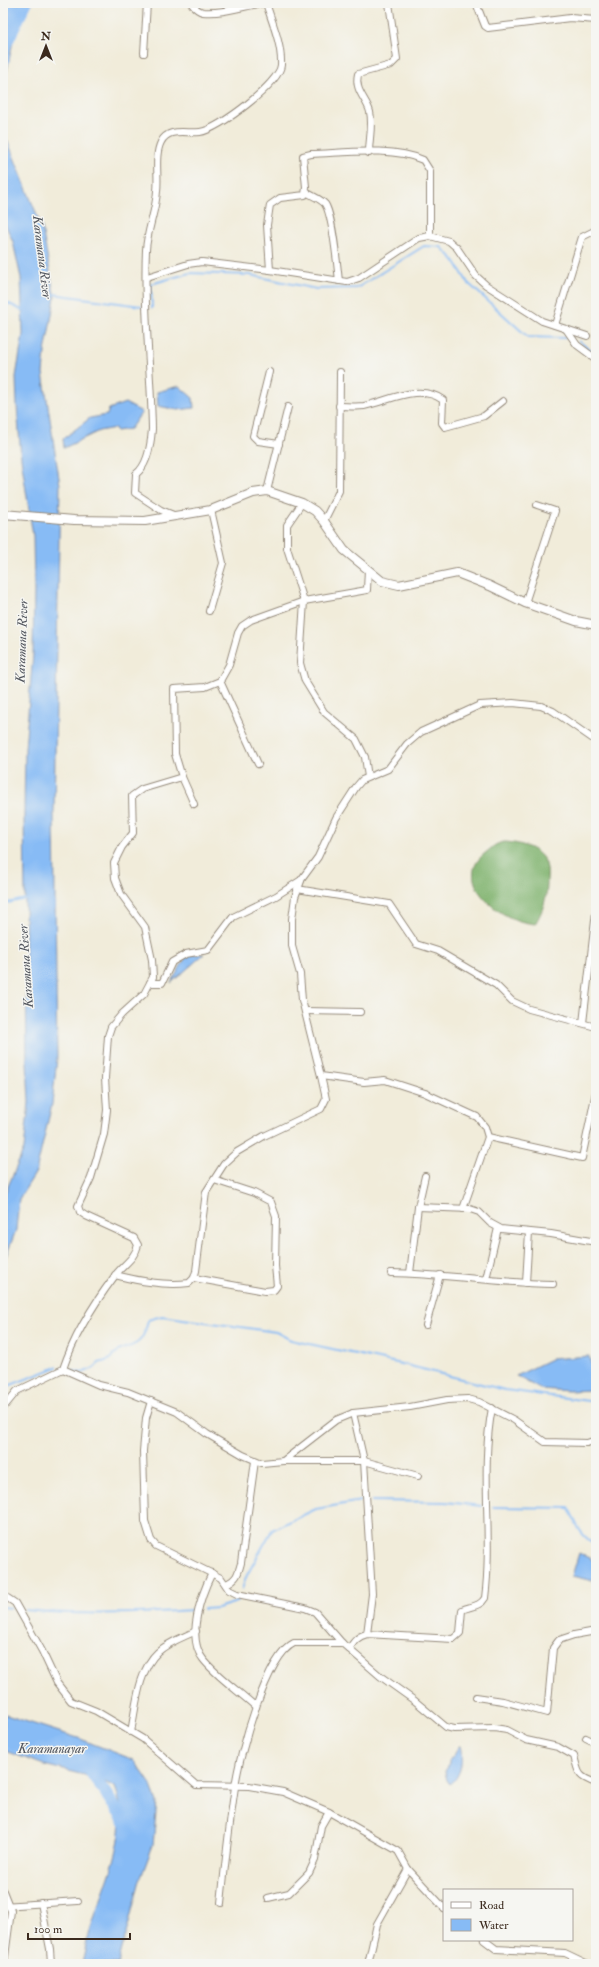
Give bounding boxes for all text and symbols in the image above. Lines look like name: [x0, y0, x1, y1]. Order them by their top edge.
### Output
north arrow: [26, 26, 66, 66]
text: N: [40, 30, 52, 43]
water label: Karamana River: [29, 214, 55, 301]
water label: Karamana River: [13, 598, 31, 684]
water label: Karamana River: [15, 922, 37, 1009]
water label: Karamanayar: [17, 1741, 87, 1757]
legend: [443, 1889, 573, 1941]
text: Road: [479, 1898, 504, 1913]
scale bar: [28, 1915, 130, 1941]
text: Water: [478, 1918, 509, 1933]
text: 100 m: [34, 1922, 63, 1937]

